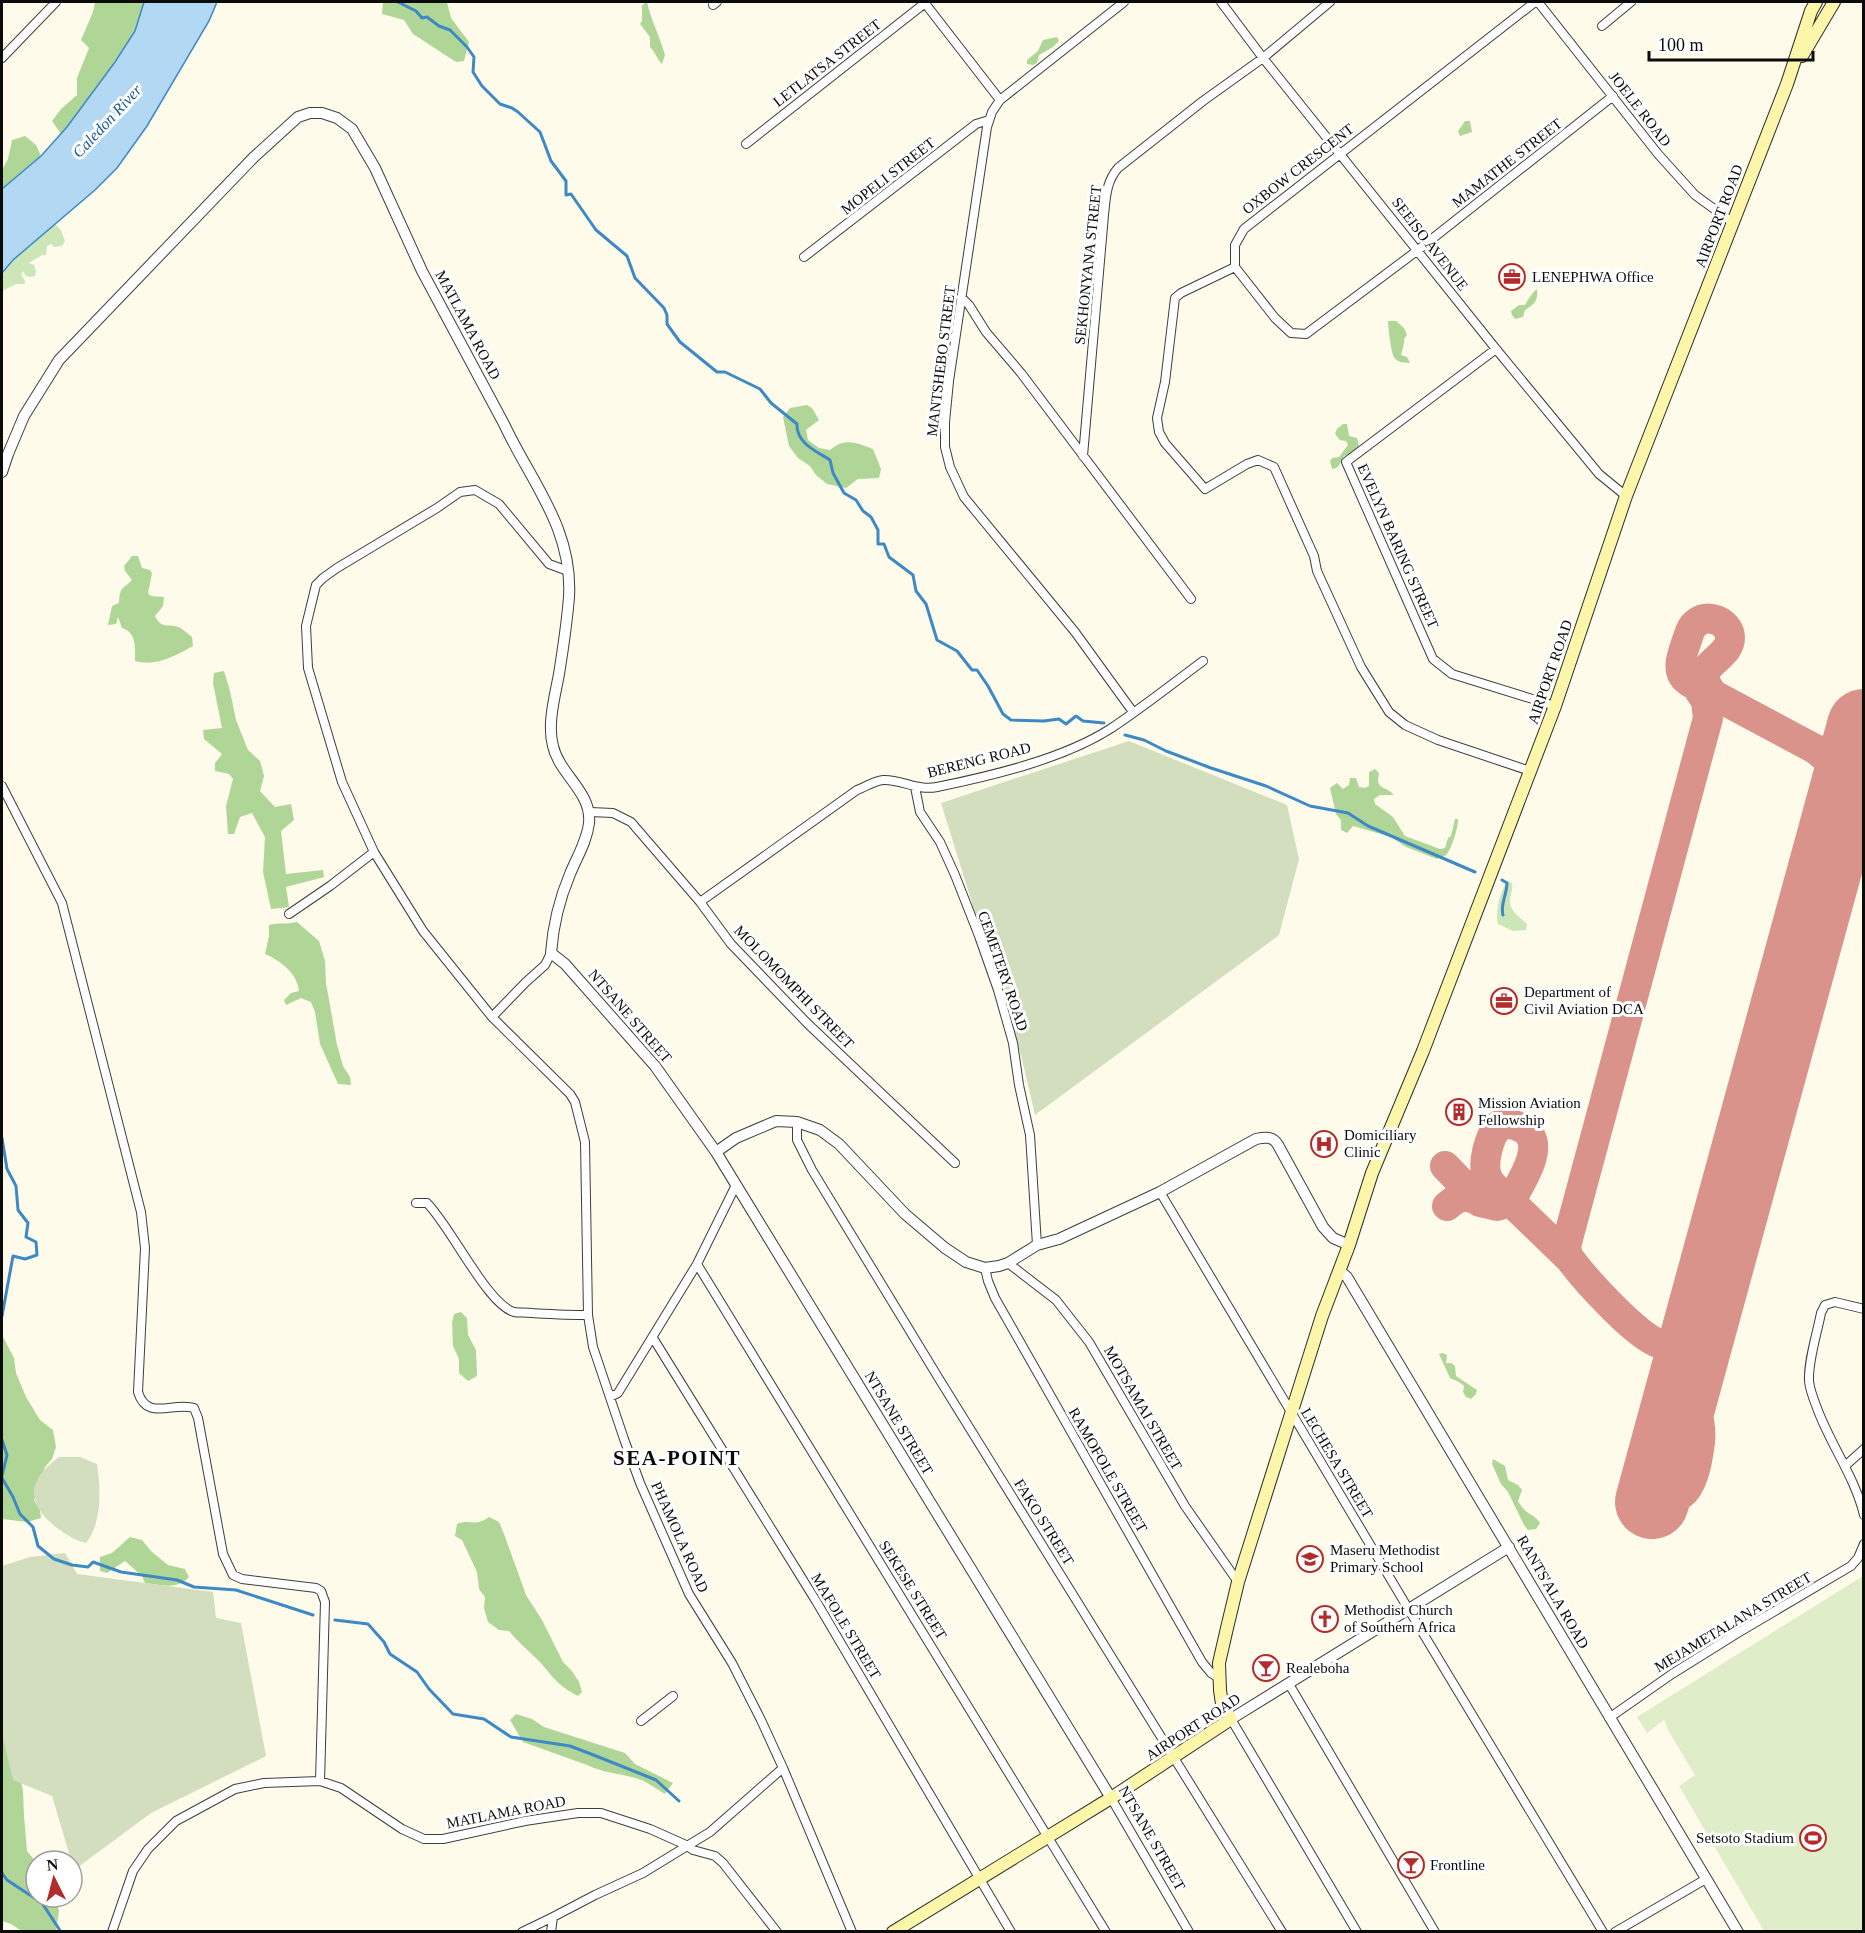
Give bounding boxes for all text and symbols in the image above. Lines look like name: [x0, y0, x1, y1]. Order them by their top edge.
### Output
street label: LETLATSA STREET: [770, 16, 884, 110]
scale bar: [1649, 24, 1812, 62]
text: 100 m: [1658, 35, 1704, 55]
street label: JOELE ROAD: [1606, 68, 1674, 150]
water label: Caledon River: [69, 81, 145, 161]
street label: MAMATHE STREET: [1449, 115, 1565, 211]
street label: OXBOW CRESCENT: [1239, 121, 1357, 217]
street label: MOPELI STREET: [838, 134, 938, 218]
street label: AIRPORT ROAD: [1692, 162, 1746, 270]
street label: SEKHONYANA STREET: [1072, 184, 1104, 346]
street label: SEEISO AVENUE: [1389, 194, 1471, 294]
office icon: LENEPHWA Office: [1497, 262, 1527, 292]
street label: MATLAMA ROAD: [432, 268, 504, 382]
place label: LENEPHWA Office: [1532, 269, 1654, 285]
street label: MANTSHEBO STREET: [924, 285, 958, 437]
street label: EVELYN BARING STREET: [1354, 461, 1442, 631]
street label: AIRPORT ROAD: [1525, 618, 1575, 726]
street label: BERENG ROAD: [926, 739, 1033, 781]
street label: CEMETERY ROAD: [975, 909, 1031, 1033]
street label: MOLOMOMPHI STREET: [731, 922, 857, 1052]
street label: NTSANE STREET: [585, 966, 675, 1066]
place label: Department of Civil Aviation DCA: [1524, 984, 1644, 1017]
office icon: Department of Civil Aviation DCA: [1489, 986, 1519, 1016]
place label: Mission Aviation Fellowship: [1478, 1095, 1581, 1128]
building icon: Mission Aviation Fellowship: [1444, 1097, 1474, 1127]
place label: Domiciliary Clinic: [1344, 1127, 1417, 1160]
hospital icon: Domiciliary Clinic: [1309, 1129, 1339, 1159]
street label: MOTSAMAI STREET: [1101, 1343, 1185, 1473]
street label: NTSANE STREET: [862, 1368, 936, 1478]
street label: RAMOFOLE STREET: [1066, 1405, 1150, 1535]
street label: LECHESA STREET: [1298, 1405, 1376, 1521]
district label: SEA-POINT: [613, 1446, 741, 1470]
street label: FAKO STREET: [1011, 1476, 1077, 1568]
street label: PHAMOLA ROAD: [648, 1479, 712, 1595]
street label: RANTS'ALA ROAD: [1514, 1533, 1592, 1652]
street label: SEKESE STREET: [876, 1538, 950, 1642]
place label: Maseru Methodist Primary School: [1330, 1542, 1440, 1575]
school or university icon: Maseru Methodist Primary School: [1295, 1544, 1325, 1574]
street label: MEJAMETALANA STREET: [1652, 1569, 1814, 1675]
street label: MAFOLE STREET: [808, 1570, 884, 1682]
place label: Methodist Church of Southern Africa: [1344, 1602, 1456, 1635]
church icon: Methodist Church of Southern Africa: [1310, 1604, 1340, 1634]
bar icon: Realeboha: [1251, 1653, 1281, 1683]
place label: Realeboha: [1286, 1660, 1350, 1676]
street label: AIRPORT ROAD: [1143, 1690, 1243, 1763]
street label: NTSANE STREET: [1116, 1783, 1188, 1893]
street label: MATLAMA ROAD: [445, 1793, 567, 1831]
sports icon: Setsoto Stadium: [1798, 1823, 1828, 1853]
place label: Setsoto Stadium: [1696, 1830, 1794, 1846]
north arrow: [24, 1849, 84, 1909]
bar icon: Frontline: [1396, 1850, 1426, 1880]
text: N: [46, 1855, 60, 1874]
place label: Frontline: [1430, 1857, 1485, 1873]

